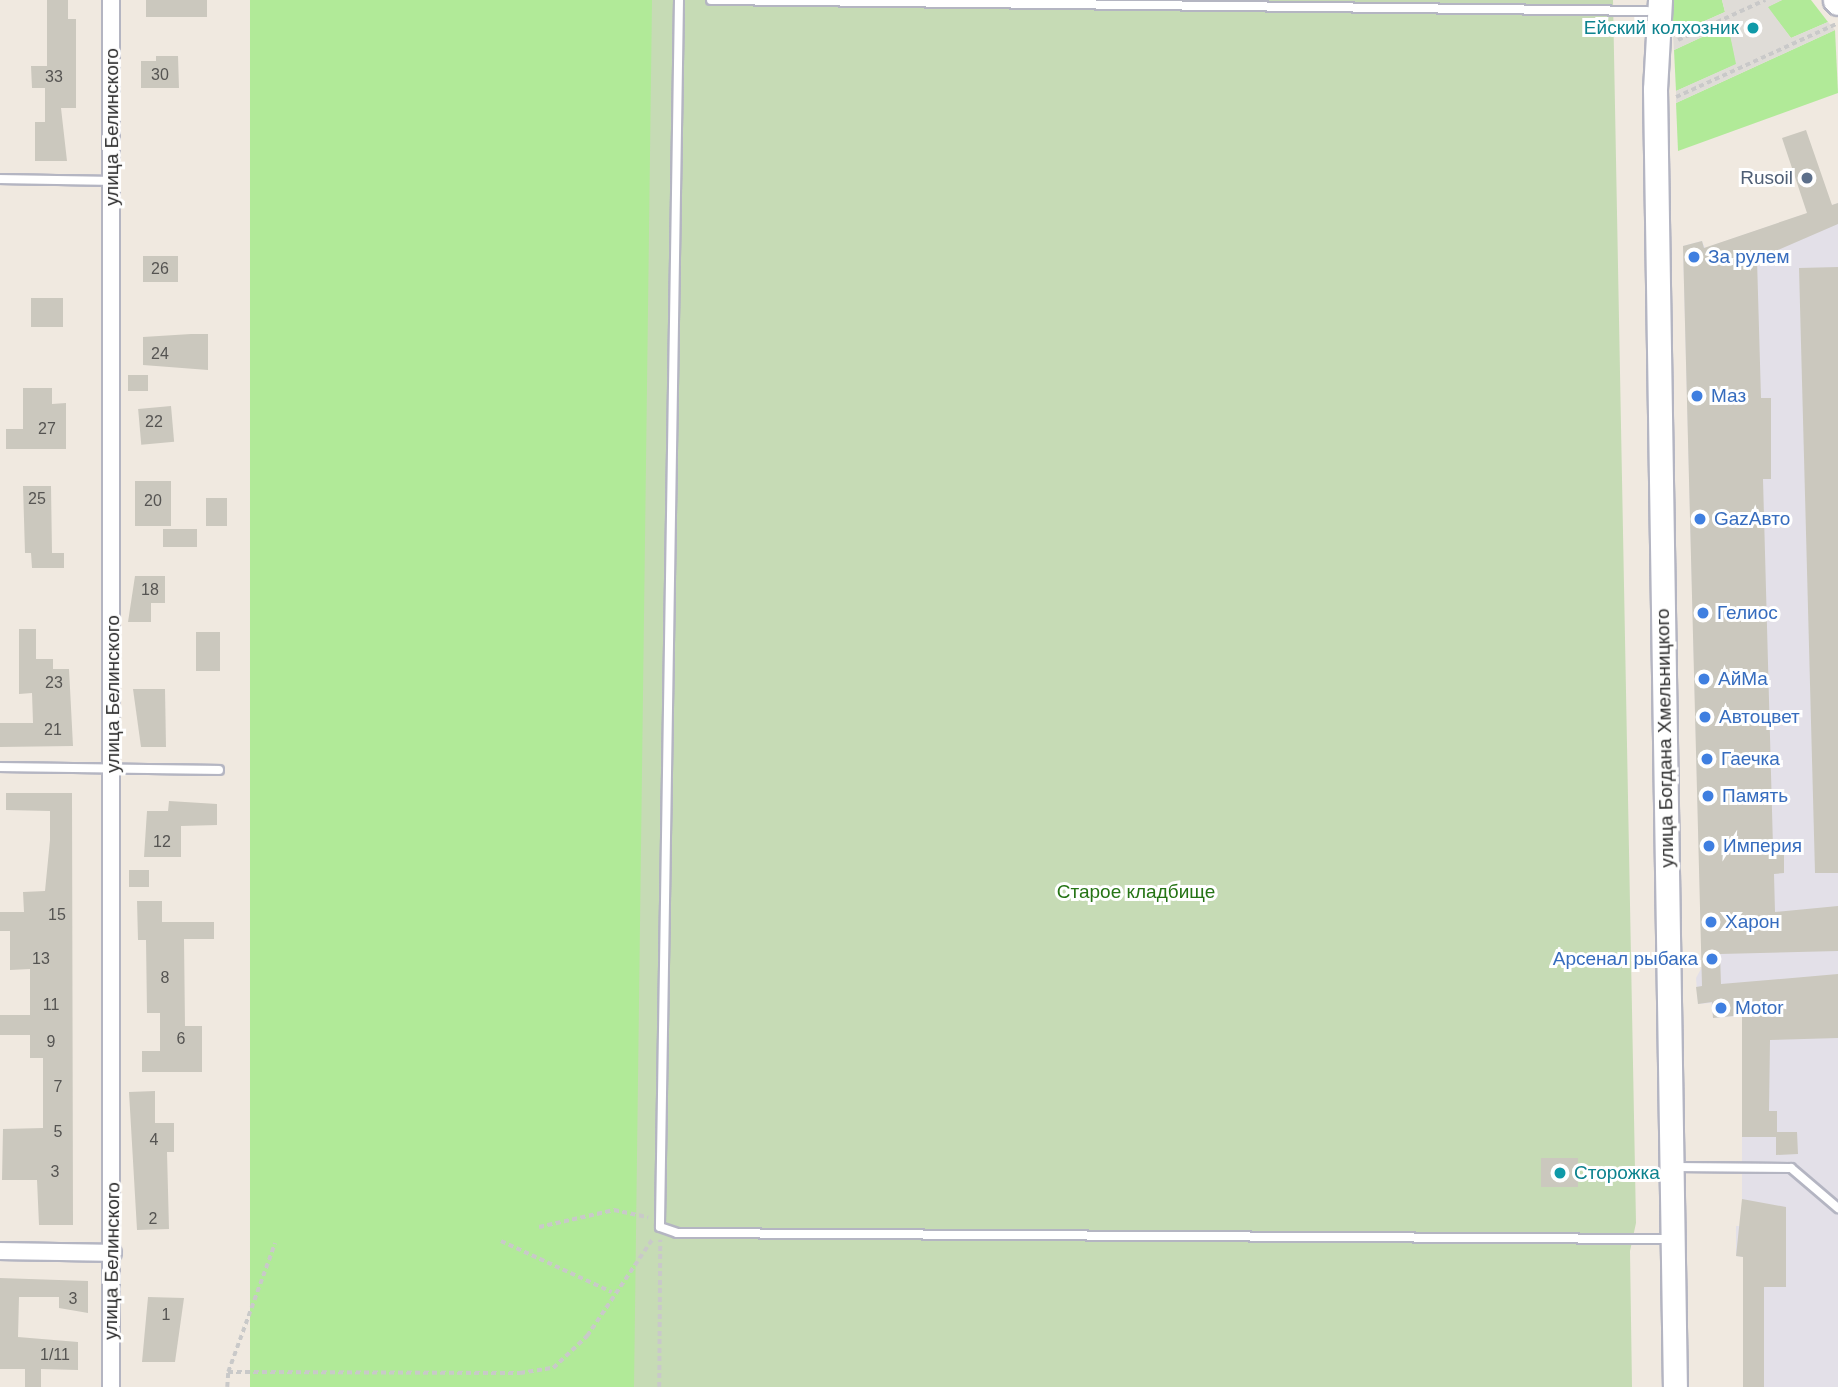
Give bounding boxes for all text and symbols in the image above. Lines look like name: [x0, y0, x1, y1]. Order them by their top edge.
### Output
place label: Ейский колхозник: [1584, 17, 1739, 39]
marker: Ейский колхозник: [1745, 20, 1761, 36]
street label: улица Белинского: [101, 48, 123, 206]
house number: 30: [151, 65, 169, 85]
house number: 33: [45, 67, 63, 87]
place label: Rusoil: [1740, 167, 1793, 189]
marker: Rusoil: [1799, 170, 1815, 186]
place label: За рулем: [1708, 246, 1789, 268]
marker: За рулем: [1686, 249, 1702, 265]
house number: 26: [151, 259, 169, 279]
house number: 24: [151, 344, 169, 364]
place label: Маз: [1711, 385, 1746, 407]
marker: Маз: [1689, 388, 1705, 404]
house number: 22: [145, 412, 163, 432]
house number: 27: [38, 419, 56, 439]
house number: 25: [28, 489, 46, 509]
house number: 20: [144, 491, 162, 511]
place label: GazАвто: [1714, 508, 1790, 530]
marker: GazАвто: [1692, 511, 1708, 527]
house number: 18: [141, 580, 159, 600]
place label: Гелиос: [1717, 602, 1778, 624]
marker: Гелиос: [1695, 605, 1711, 621]
street label: улица Богдана Хмельницкого: [1651, 608, 1679, 868]
street label: улица Белинского: [102, 615, 124, 773]
place label: АйМа: [1718, 668, 1768, 690]
marker: АйМа: [1696, 671, 1712, 687]
house number: 23: [45, 673, 63, 693]
place label: Автоцвет: [1719, 706, 1800, 728]
marker: Автоцвет: [1697, 709, 1713, 725]
house number: 21: [44, 720, 62, 740]
place label: Гаечка: [1721, 748, 1780, 770]
marker: Гаечка: [1699, 751, 1715, 767]
place label: Память: [1722, 785, 1788, 807]
marker: Память: [1700, 788, 1716, 804]
house number: 12: [153, 832, 171, 852]
place label: Империя: [1723, 835, 1802, 857]
marker: Империя: [1701, 838, 1717, 854]
park label: Старое кладбище: [1057, 881, 1215, 903]
house number: 15: [48, 905, 66, 925]
place label: Харон: [1725, 911, 1780, 933]
marker: Харон: [1703, 914, 1719, 930]
place label: Арсенал рыбака: [1553, 948, 1698, 970]
house number: 13: [32, 949, 50, 969]
marker: Арсенал рыбака: [1704, 951, 1720, 967]
house number: 8: [161, 968, 169, 988]
house number: 11: [43, 995, 59, 1015]
place label: Motor: [1735, 997, 1784, 1019]
marker: Motor: [1713, 1000, 1729, 1016]
house number: 6: [177, 1029, 185, 1049]
house number: 9: [47, 1032, 55, 1052]
house number: 7: [54, 1077, 62, 1097]
house number: 5: [54, 1122, 62, 1142]
house number: 4: [150, 1130, 158, 1150]
house number: 3: [51, 1162, 59, 1182]
place label: Сторожка: [1574, 1162, 1660, 1184]
marker: Сторожка: [1552, 1165, 1568, 1181]
street label: улица Белинского: [99, 1182, 125, 1340]
house number: 2: [149, 1209, 157, 1229]
house number: 3: [69, 1289, 77, 1309]
house number: 1: [162, 1305, 170, 1325]
house number: 1/11: [40, 1345, 70, 1365]

